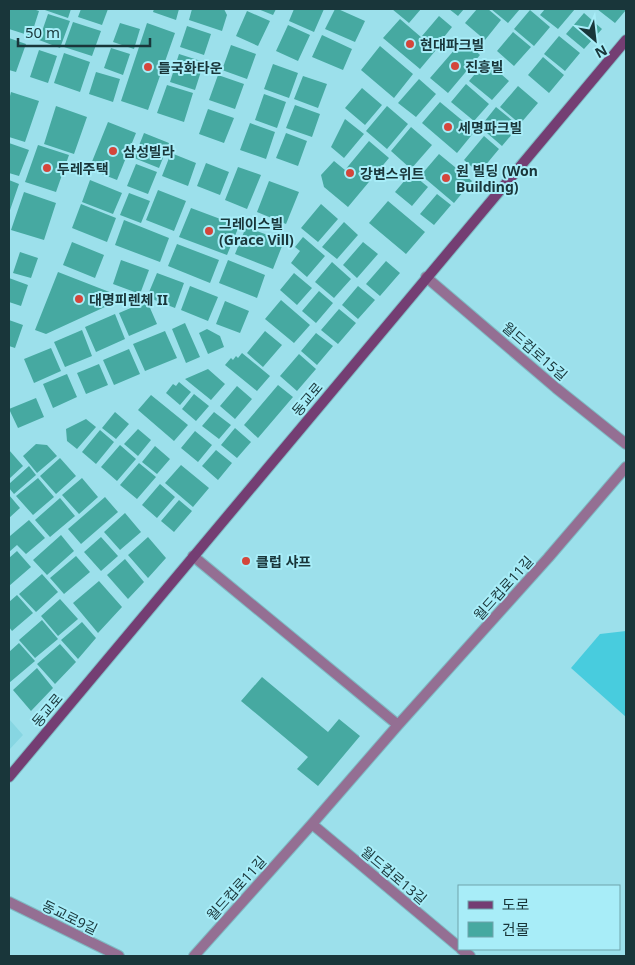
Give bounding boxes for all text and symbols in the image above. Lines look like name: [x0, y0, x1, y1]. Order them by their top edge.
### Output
scale bar: [18, 15, 150, 47]
north arrow: [570, 15, 620, 65]
text: 50 m: [25, 22, 60, 42]
place label: 현대파크빌: [420, 35, 484, 54]
marker: 현대파크빌: [404, 38, 416, 50]
text: N: [592, 41, 611, 63]
place label: 진흥빌: [465, 57, 504, 76]
place label: 들국화타운: [158, 58, 223, 77]
marker: 진흥빌: [449, 60, 461, 72]
marker: 들국화타운: [142, 61, 154, 73]
place label: 세명파크빌: [458, 118, 522, 137]
marker: 세명파크빌: [442, 121, 454, 133]
place label: 삼성빌라: [123, 142, 175, 161]
marker: 삼성빌라: [107, 145, 119, 157]
place label: 두레주택: [57, 159, 109, 178]
place label: 원 빌딩 (Won Building): [456, 161, 538, 196]
marker: 두레주택: [41, 162, 53, 174]
place label: 강변스위트: [360, 164, 425, 183]
marker: 강변스위트: [344, 167, 356, 179]
marker: 원 빌딩 (Won Building): [440, 172, 452, 184]
place label: 그레이스빌 (Grace Vill): [219, 214, 294, 249]
marker: 그레이스빌 (Grace Vill): [203, 225, 215, 237]
place label: 대명피렌체 II: [89, 290, 168, 309]
marker: 대명피렌체 II: [73, 293, 85, 305]
street label: 월드컵로15길: [498, 317, 572, 385]
street label: 동교로: [287, 378, 327, 420]
place label: 클럽 샤프: [256, 552, 311, 571]
street label: 월드컵로11길: [469, 552, 537, 624]
marker: 클럽 샤프: [240, 555, 252, 567]
street label: 동교로: [27, 689, 67, 731]
street label: 월드컵로13길: [357, 842, 431, 908]
street label: 월드컵로11길: [202, 852, 270, 924]
legend: [458, 885, 620, 950]
text: 도로: [502, 894, 530, 914]
street label: 동교로9길: [39, 895, 101, 939]
text: 건물: [502, 919, 530, 939]

